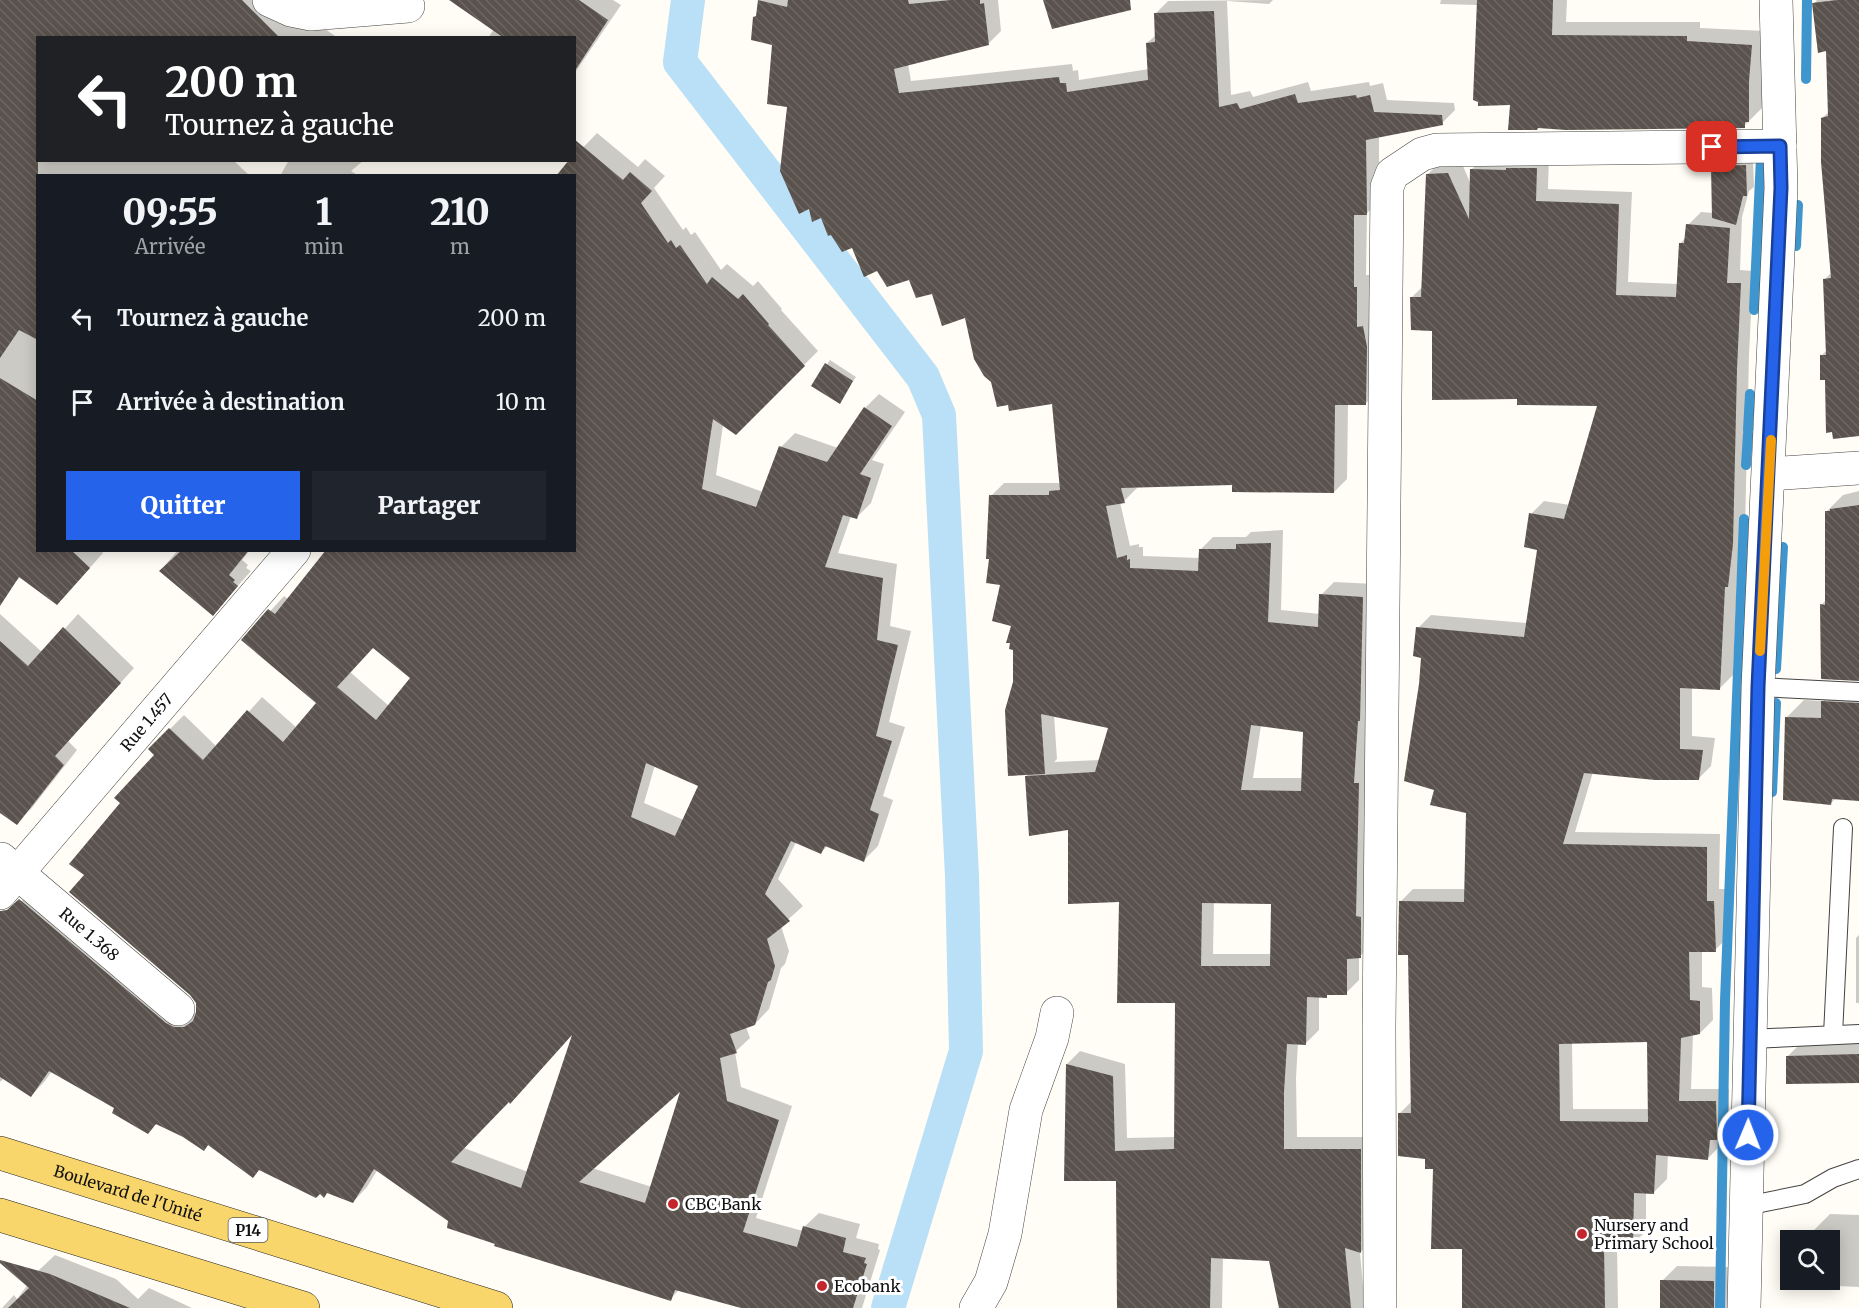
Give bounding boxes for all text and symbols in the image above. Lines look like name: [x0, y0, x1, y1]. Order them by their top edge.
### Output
text: 200 m: [165, 56, 297, 108]
icon: left: [66, 60, 144, 138]
text: Tournez à gauche: [165, 108, 394, 142]
pin: [1686, 121, 1737, 172]
icon: arrive: [1695, 130, 1728, 163]
text: 09:55: [122, 190, 218, 235]
text: 1: [316, 190, 332, 235]
text: 210: [430, 190, 490, 235]
text: Arrivée: [135, 234, 206, 259]
text: min: [304, 234, 344, 259]
text: m: [450, 234, 470, 259]
icon: left: [66, 302, 99, 335]
text: Tournez à gauche: [117, 304, 308, 332]
text: 200 m: [478, 304, 546, 332]
icon: arrive: [66, 386, 99, 419]
text: Arrivée à destination: [117, 388, 345, 416]
text: 10 m: [496, 388, 546, 416]
button: Quitter: [66, 471, 300, 540]
button: Partager: [312, 471, 546, 540]
street label: Rue 1.457: [116, 689, 177, 755]
street label: Rue 1.368: [56, 903, 123, 965]
position arrow: [1716, 1103, 1780, 1167]
street label: Boulevard de l'Unité: [51, 1160, 204, 1226]
place label: CBC Bank: [685, 1194, 762, 1214]
marker: CBC Bank: [666, 1197, 680, 1211]
place label: Nursery and Primary School: [1594, 1215, 1714, 1253]
road number: P14: [228, 1218, 268, 1242]
marker: Nursery and Primary School: [1575, 1227, 1589, 1241]
map controls: [1780, 1230, 1840, 1290]
button: search: [1780, 1230, 1840, 1290]
place label: Ecobank: [834, 1276, 901, 1296]
marker: Ecobank: [815, 1279, 829, 1293]

